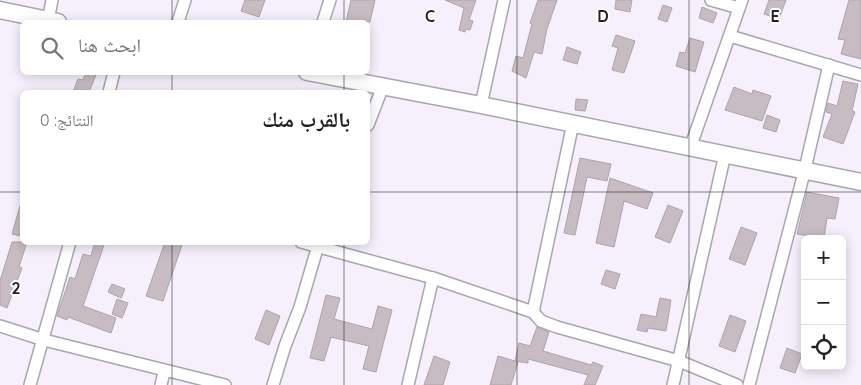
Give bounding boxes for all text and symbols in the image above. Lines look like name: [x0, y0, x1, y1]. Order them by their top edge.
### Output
text: C: [425, 6, 435, 26]
text: D: [597, 6, 609, 26]
text: E: [770, 6, 780, 26]
search box: [20, 20, 370, 75]
text: ابحث هنا: [78, 33, 141, 57]
icon: search: [38, 34, 66, 62]
text: بالقرب منك: [262, 106, 350, 132]
text: النتائج: 0: [40, 110, 94, 130]
map controls: [801, 235, 846, 370]
button: +: [801, 235, 846, 280]
text: 2: [11, 278, 21, 298]
button: −: [801, 280, 846, 325]
button: locate: [801, 325, 846, 370]

